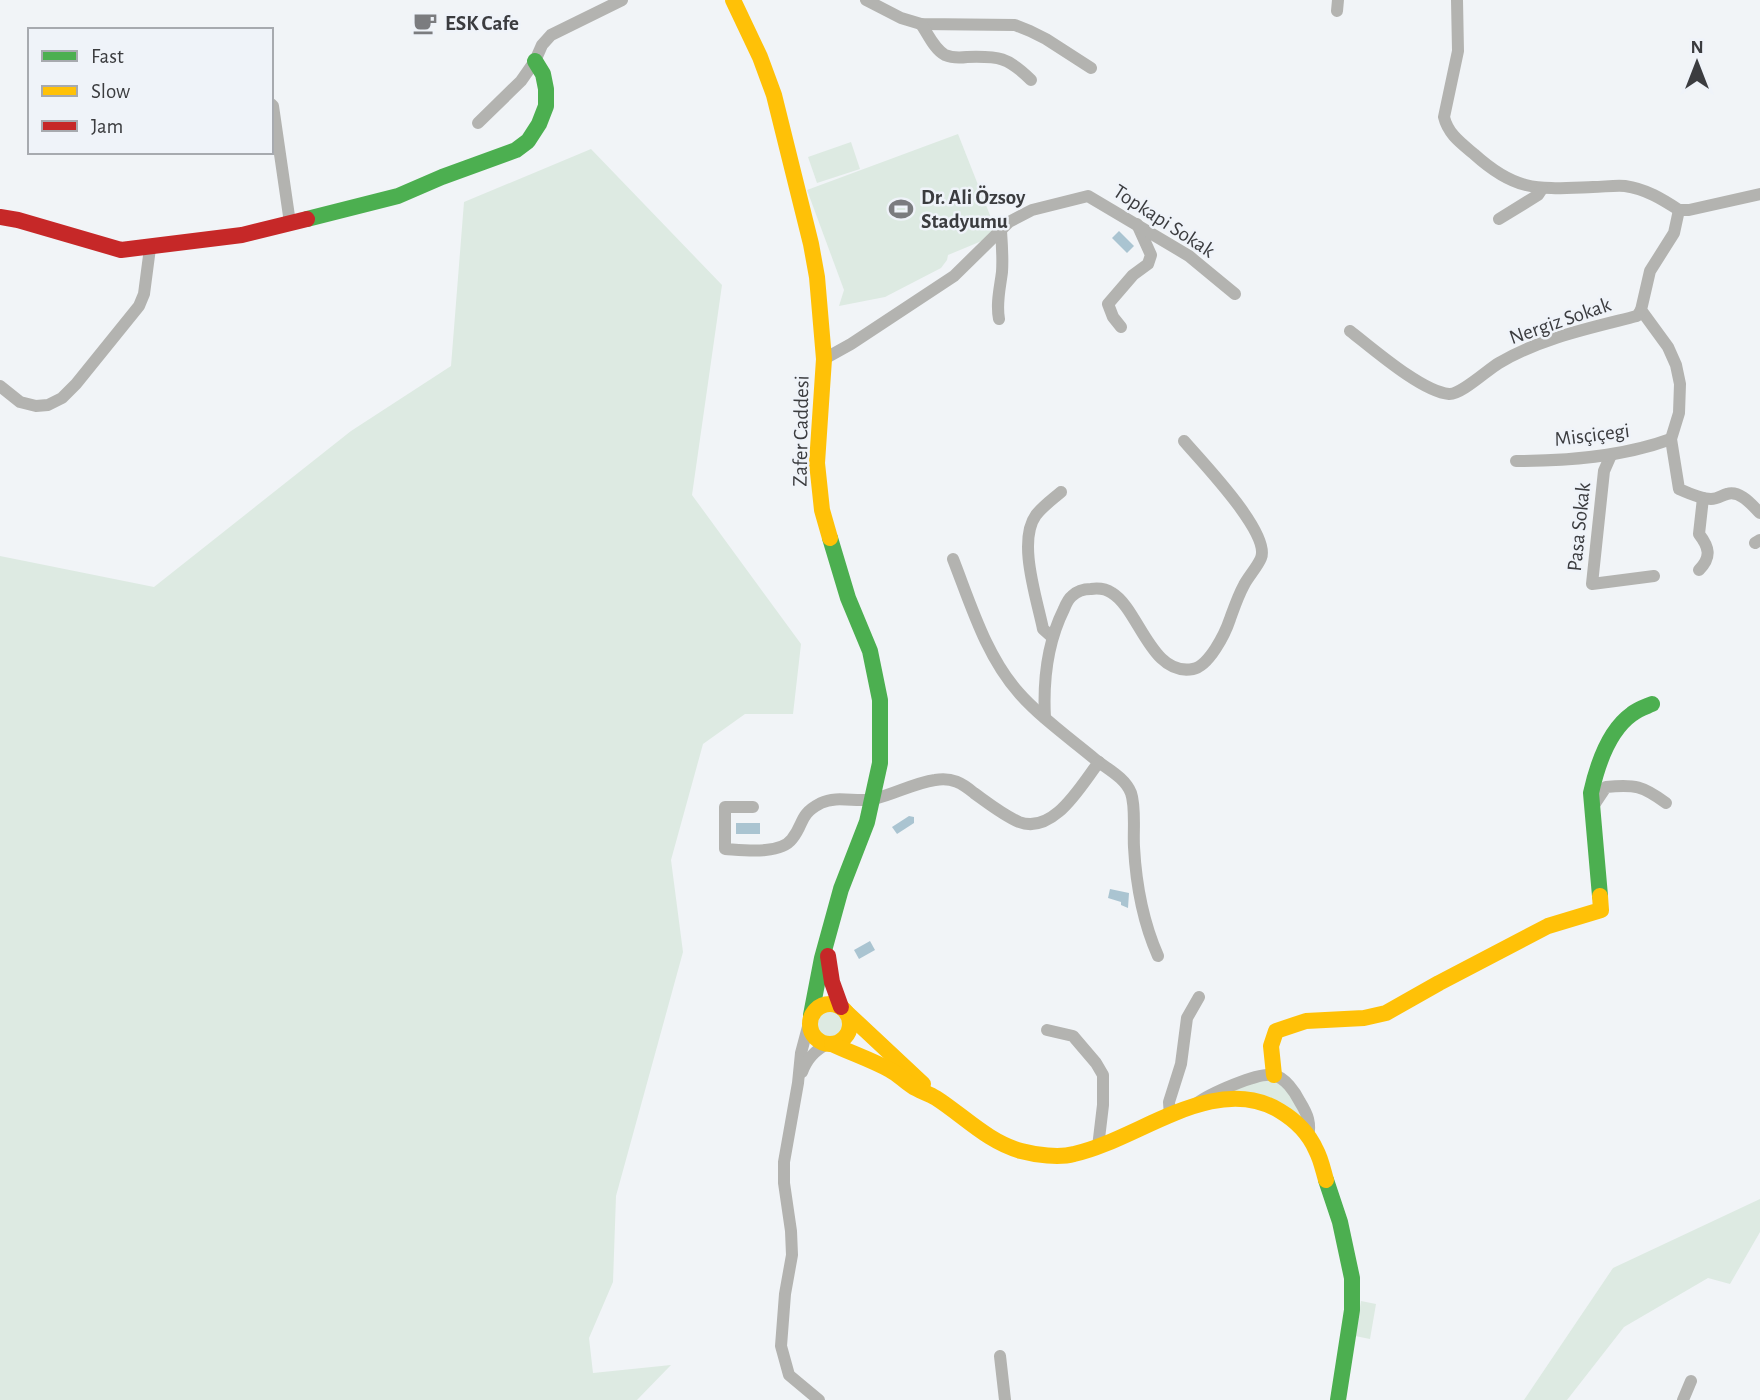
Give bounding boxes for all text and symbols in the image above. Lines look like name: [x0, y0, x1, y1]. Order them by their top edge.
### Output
cafe icon: ESK Cafe: [411, 9, 439, 37]
place label: ESK Cafe: [445, 13, 519, 34]
legend: [28, 28, 273, 154]
north arrow: [1662, 28, 1732, 98]
text: N: [1690, 38, 1704, 57]
text: Fast: [91, 46, 124, 67]
text: Slow: [91, 81, 130, 102]
text: Jam: [91, 116, 123, 137]
street label: Topkapi Sokak: [1110, 181, 1219, 262]
place label: Dr. Ali Özsoy Stadyumu: [921, 185, 1026, 232]
sports icon: Dr. Ali Özsoy Stadyumu: [887, 195, 915, 223]
street label: Nergiz Sokak: [1506, 294, 1614, 348]
street label: Zafer Caddesi: [790, 375, 812, 487]
street label: Misçiçegi: [1553, 420, 1631, 450]
street label: Pasa Sokak: [1564, 481, 1594, 572]

